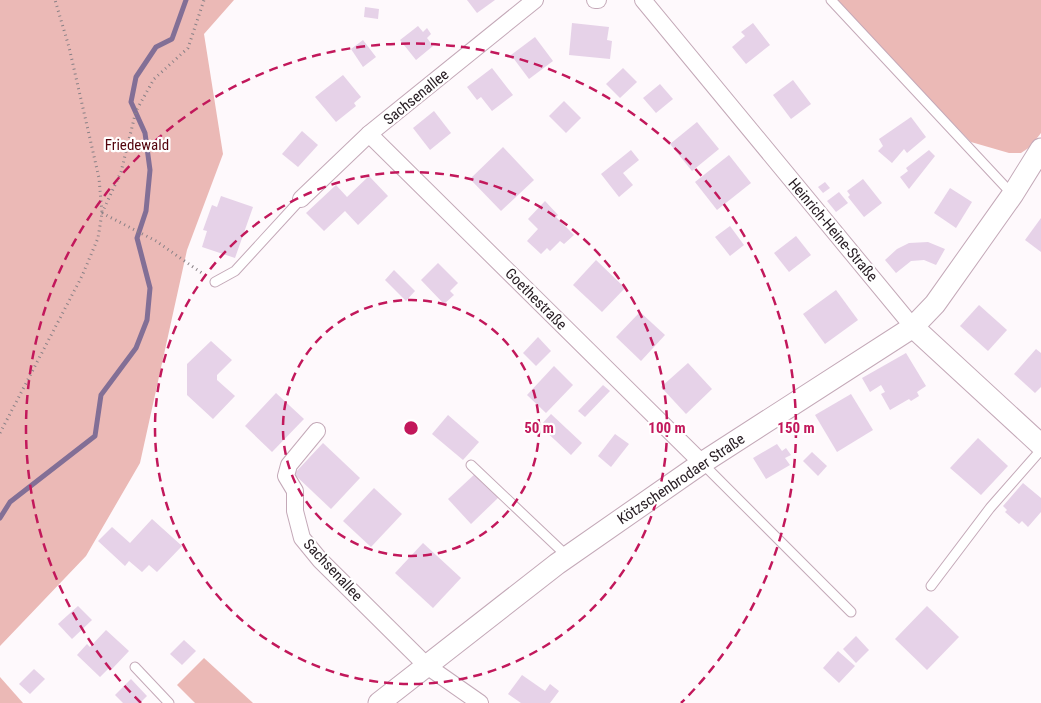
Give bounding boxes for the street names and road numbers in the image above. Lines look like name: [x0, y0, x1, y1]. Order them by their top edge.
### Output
street label: Sachsenallee: [380, 65, 452, 129]
street label: Heinrich-Heine-Straße: [785, 175, 881, 285]
street label: Goethestraße: [501, 264, 571, 334]
street label: Kötzschenbrodaer Straße: [614, 430, 748, 528]
street label: Sachsenallee: [300, 535, 366, 605]

